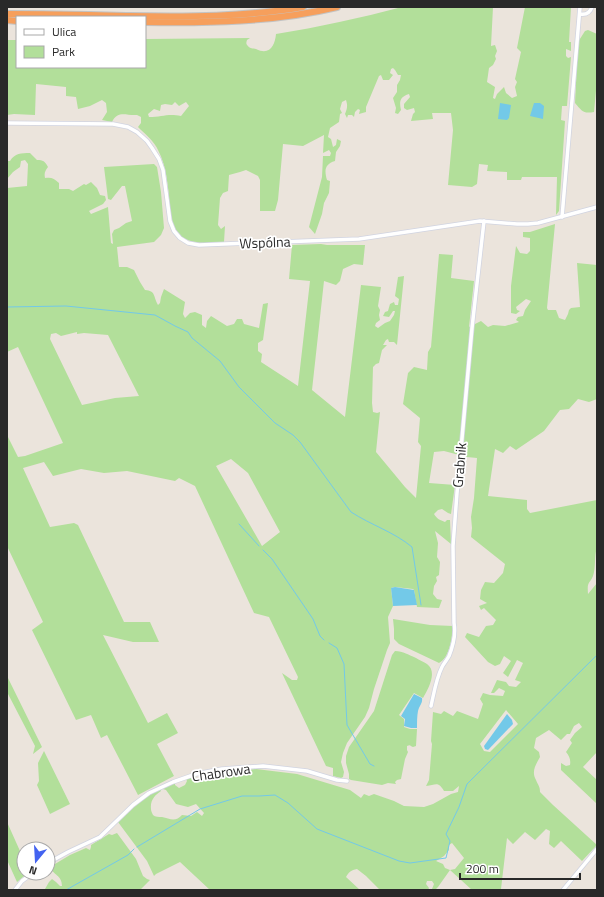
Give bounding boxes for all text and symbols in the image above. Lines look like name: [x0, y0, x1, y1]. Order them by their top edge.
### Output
legend: [16, 16, 146, 68]
text: Ulica: [52, 22, 76, 41]
text: Park: [52, 42, 75, 61]
street label: Wspólna: [239, 231, 291, 253]
street label: Grabnik: [447, 441, 471, 488]
street label: Chabrowa: [190, 757, 252, 787]
north arrow: [16, 841, 56, 881]
scale bar: [460, 855, 580, 881]
text: 200 m: [466, 859, 499, 878]
text: N: [27, 862, 39, 879]

